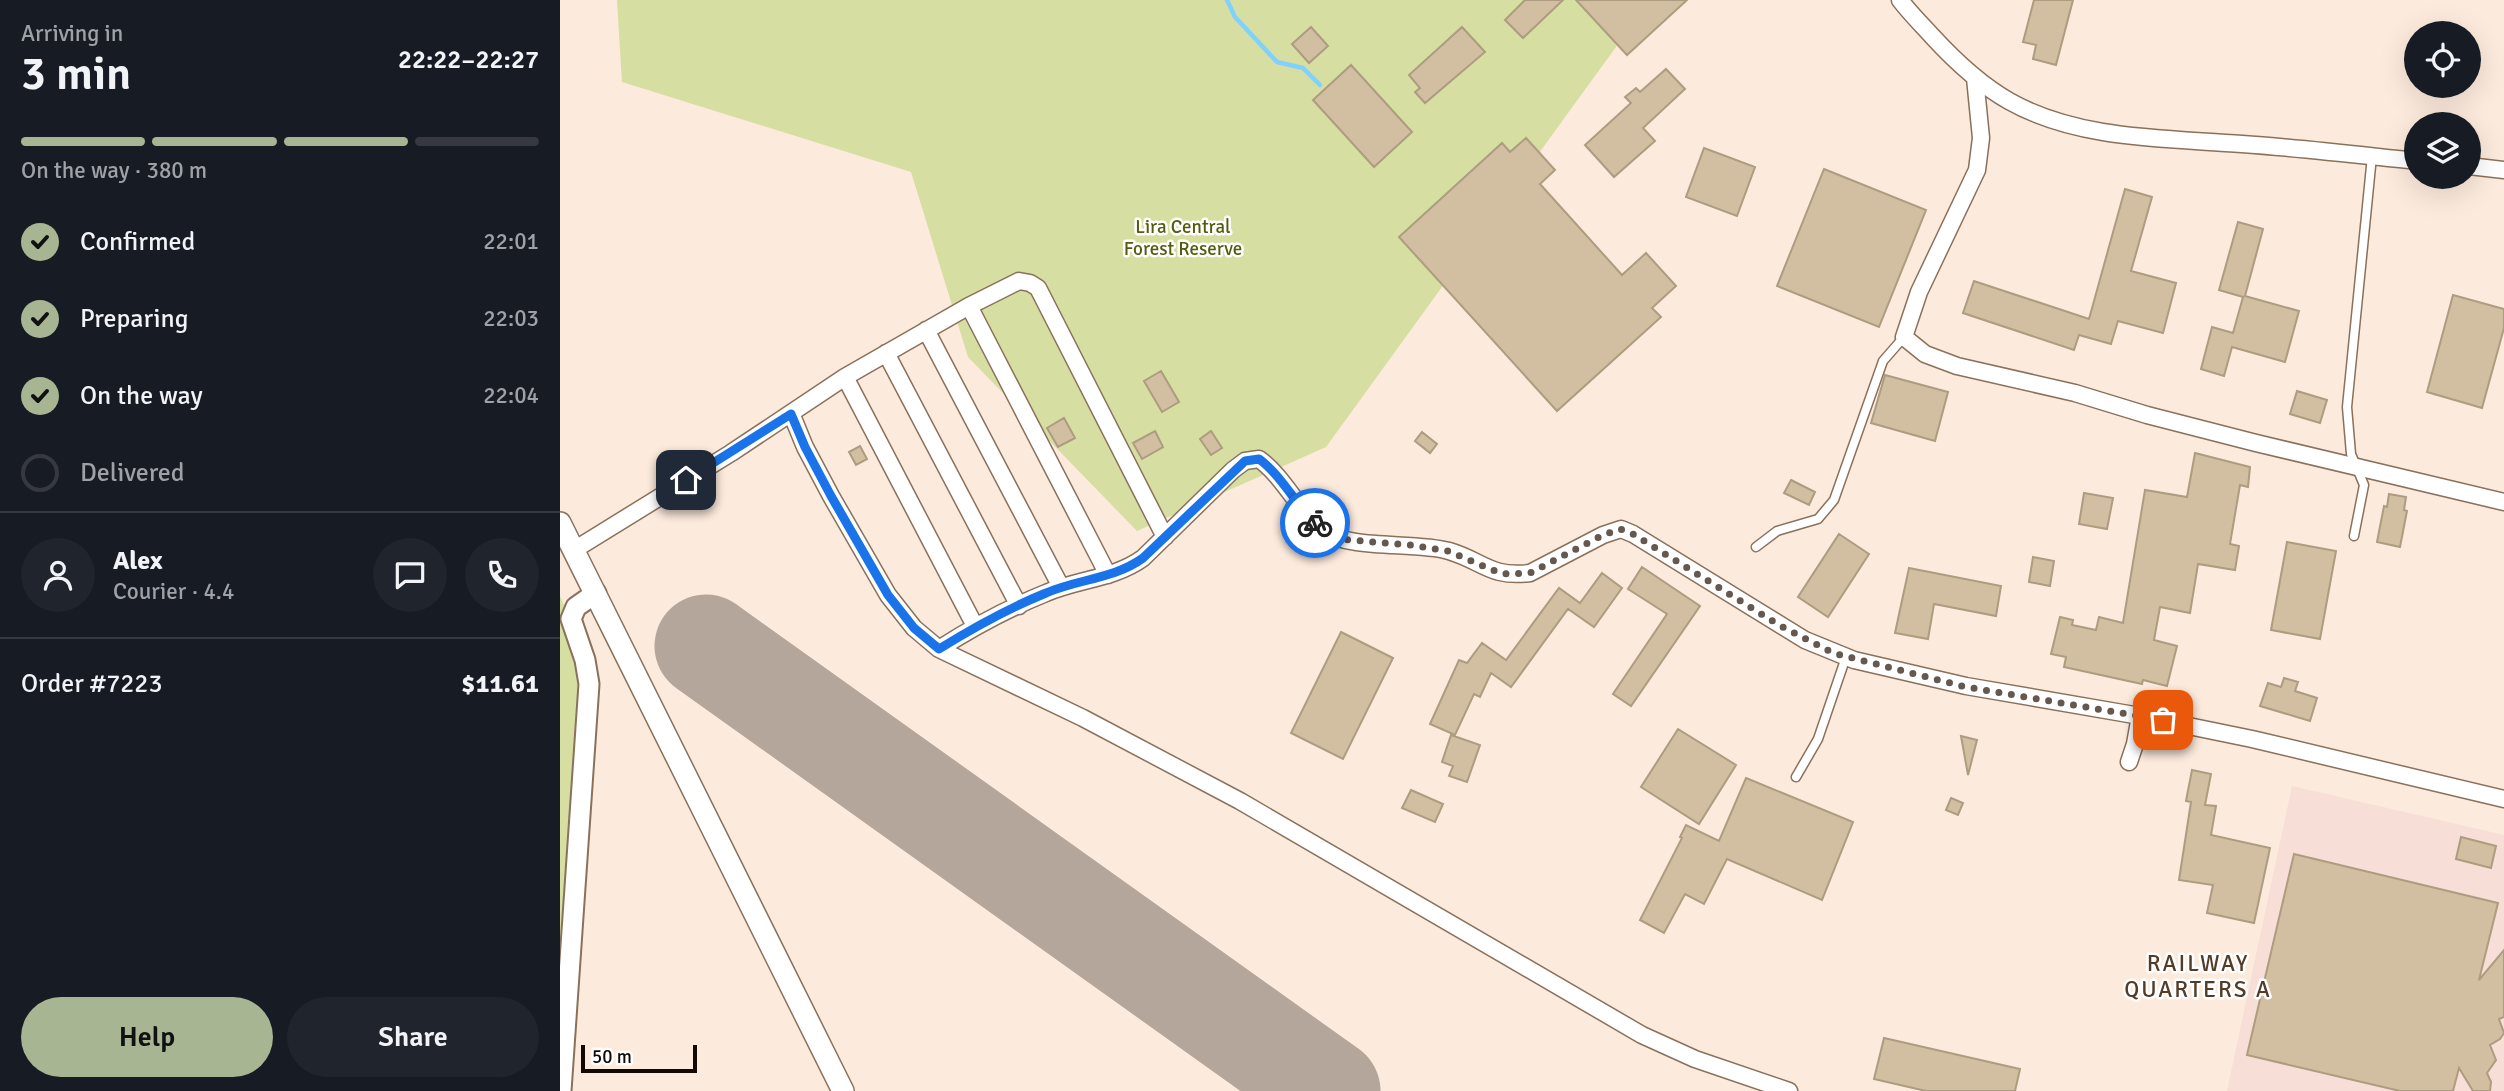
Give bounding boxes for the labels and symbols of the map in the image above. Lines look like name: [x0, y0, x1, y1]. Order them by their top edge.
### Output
park label: Lira Central Forest Reserve: [1124, 215, 1242, 261]
pin: [656, 450, 716, 510]
courier: [1280, 488, 1350, 558]
pin: [2133, 690, 2193, 750]
district label: RAILWAY QUARTERS A: [2124, 949, 2272, 1004]
scale bar: [581, 1042, 696, 1074]

